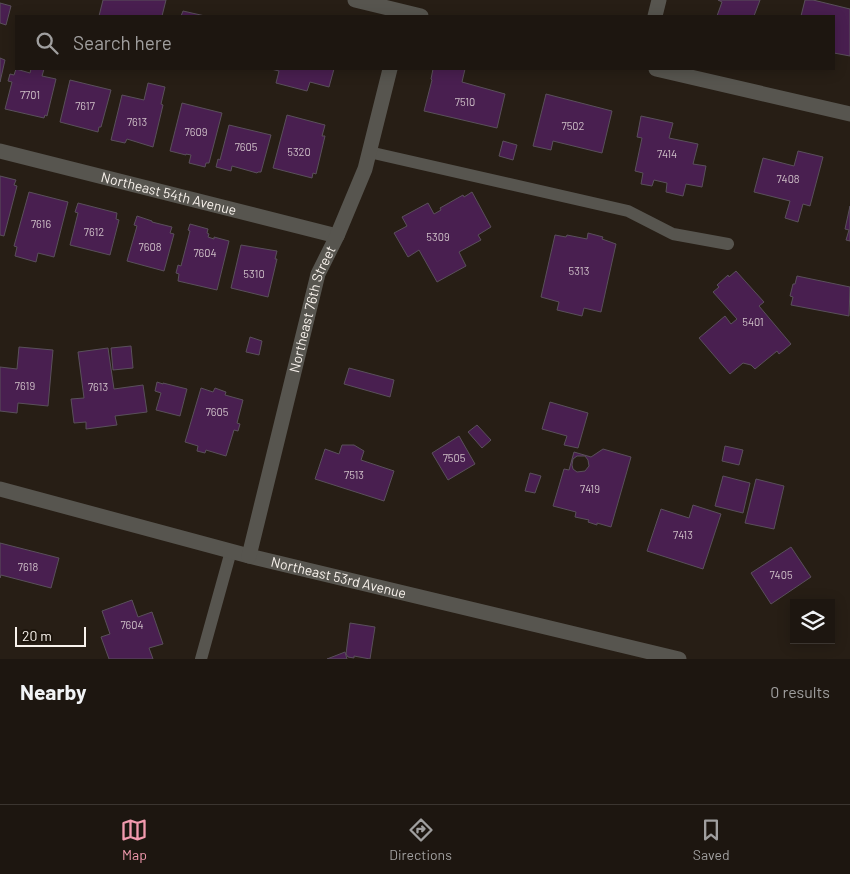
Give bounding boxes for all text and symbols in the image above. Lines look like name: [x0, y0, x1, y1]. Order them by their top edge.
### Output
search box: [15, 15, 835, 70]
icon: search: [33, 29, 61, 57]
text: Search here: [73, 31, 172, 54]
house number: 7701: [20, 88, 40, 101]
house number: 7510: [455, 95, 475, 108]
house number: 7617: [75, 99, 95, 112]
house number: 7613: [127, 115, 147, 128]
house number: 7502: [562, 119, 585, 132]
house number: 7609: [185, 125, 208, 138]
house number: 7605: [235, 140, 258, 153]
house number: 5320: [287, 145, 311, 158]
house number: 7414: [657, 147, 677, 160]
street label: Northeast 54th Avenue: [99, 168, 238, 218]
house number: 7408: [776, 172, 800, 185]
house number: 7616: [31, 217, 51, 230]
house number: 7612: [84, 225, 104, 238]
house number: 5309: [426, 230, 450, 243]
house number: 7608: [139, 240, 162, 253]
street label: Northeast 76th Street: [285, 243, 339, 374]
house number: 7604: [193, 246, 217, 259]
house number: 5313: [569, 264, 589, 277]
house number: 5310: [243, 267, 265, 280]
house number: 5401: [742, 315, 764, 328]
house number: 7619: [15, 379, 35, 392]
house number: 7613: [88, 380, 108, 393]
house number: 7605: [206, 405, 229, 418]
house number: 7505: [443, 451, 466, 464]
house number: 7513: [344, 468, 364, 481]
house number: 7419: [580, 482, 600, 495]
house number: 7413: [673, 528, 693, 541]
street label: Northeast 53rd Avenue: [269, 553, 408, 601]
house number: 7618: [18, 560, 38, 573]
house number: 7405: [769, 568, 793, 581]
map controls: [790, 599, 835, 644]
button: layers: [790, 599, 835, 644]
house number: 7604: [120, 618, 144, 631]
scale bar: [15, 624, 86, 647]
text: 20 m: [22, 627, 52, 644]
text: Nearby: [20, 679, 86, 704]
text: 0 results: [770, 682, 830, 701]
tab: Map: [120, 816, 148, 863]
tab: Directions: [389, 816, 452, 863]
tab: Saved: [693, 816, 730, 863]

